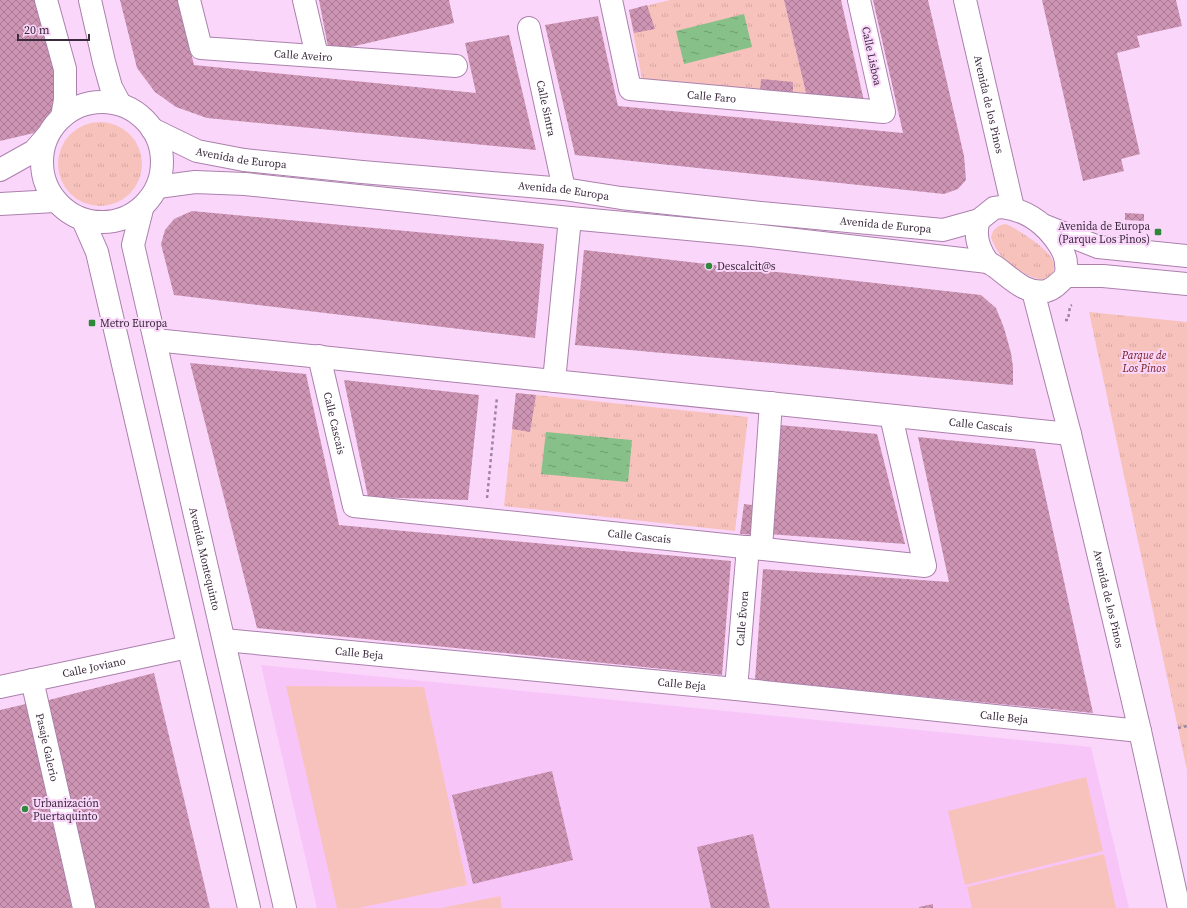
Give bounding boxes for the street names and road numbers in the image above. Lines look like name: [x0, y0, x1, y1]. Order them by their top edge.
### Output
street label: Calle Lisboa: [858, 25, 885, 87]
street label: Calle Aveiro: [273, 46, 333, 65]
street label: Avenida de los Pinos: [970, 54, 1007, 155]
street label: Calle Sintra: [533, 79, 559, 138]
street label: Calle Faro: [686, 87, 737, 107]
street label: Avenida de Europa: [195, 144, 288, 172]
street label: Avenida de Europa: [517, 178, 611, 204]
street label: Avenida de Europa: [839, 213, 932, 237]
street label: Calle Cascais: [320, 391, 349, 456]
street label: Calle Cascais: [948, 415, 1013, 436]
street label: Avenida Montequinto: [185, 506, 224, 612]
street label: Calle Cascais: [607, 526, 672, 547]
street label: Avenida de los Pinos: [1090, 548, 1127, 650]
street label: Calle Évora: [733, 590, 752, 646]
street label: Calle Beja: [334, 644, 385, 663]
street label: Calle Joviano: [61, 653, 127, 682]
street label: Calle Beja: [657, 675, 707, 694]
street label: Calle Beja: [979, 707, 1029, 727]
street label: Pasaje Galerio: [32, 712, 62, 783]

